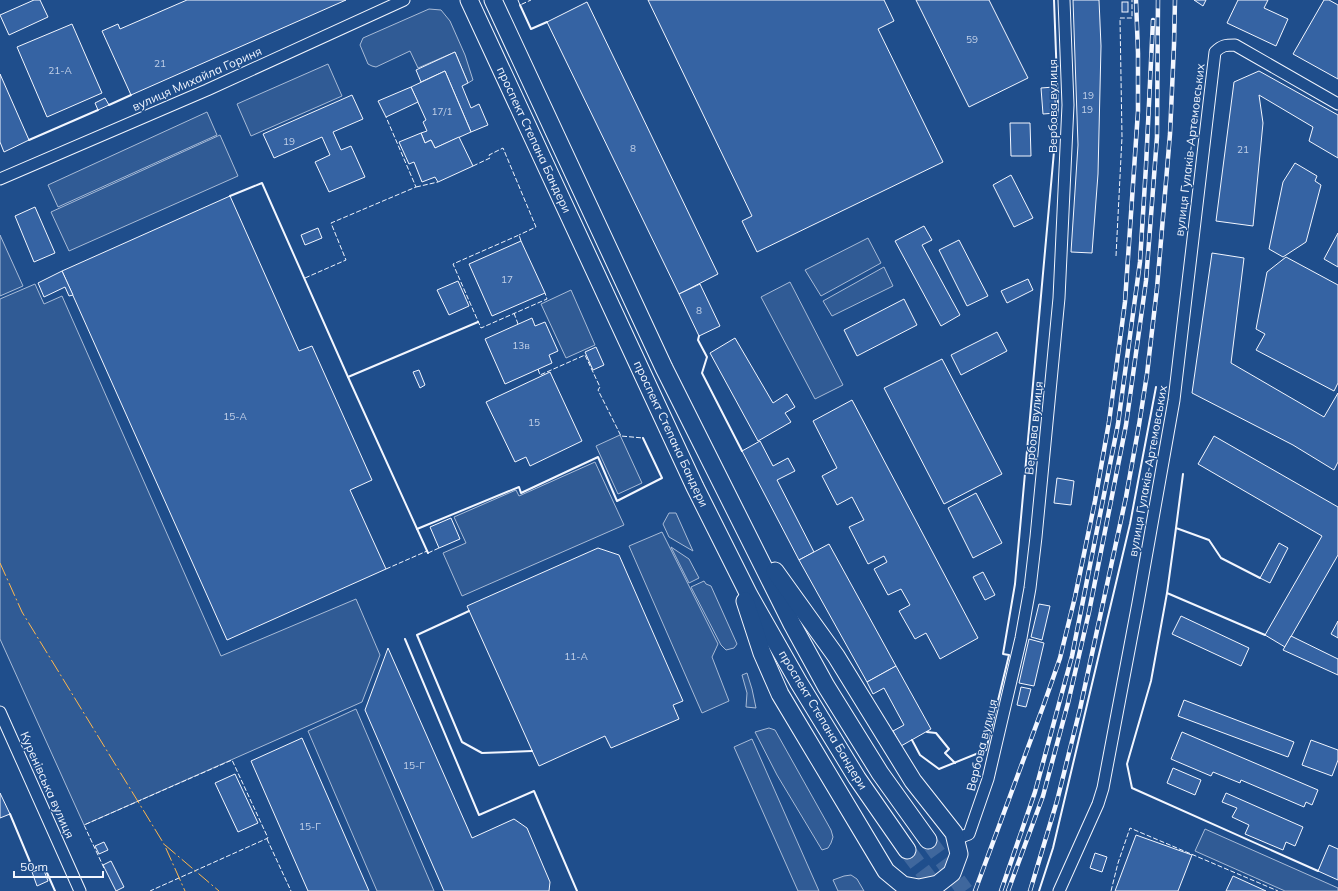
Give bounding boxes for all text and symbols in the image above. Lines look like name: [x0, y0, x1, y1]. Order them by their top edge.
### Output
house number: 59: [966, 33, 978, 46]
street label: вулиця Михайла Гориня: [130, 43, 264, 114]
house number: 21: [154, 57, 166, 70]
street label: Вербова вулиця: [1045, 59, 1060, 153]
street label: вулиця Гулаків-Артемовських: [1171, 62, 1208, 237]
house number: 21-А: [48, 64, 72, 77]
street label: проспект Степана Бандери: [494, 64, 575, 215]
house number: 19: [1082, 89, 1094, 102]
house number: 19: [1081, 103, 1093, 116]
house number: 17/1: [432, 105, 452, 118]
house number: 19: [283, 135, 295, 148]
house number: 8: [630, 142, 636, 155]
house number: 21: [1237, 143, 1249, 156]
house number: 17: [501, 273, 513, 286]
house number: 8: [696, 304, 702, 317]
house number: 13в: [512, 339, 530, 352]
street label: проспект Степана Бандери: [631, 358, 712, 509]
street label: Вербова вулиця: [1021, 380, 1046, 476]
street label: вулиця Гулаків-Артемовських: [1125, 383, 1170, 558]
house number: 15-А: [223, 410, 247, 423]
house number: 15: [528, 416, 540, 429]
street label: проспект Степана Бандери: [776, 647, 871, 792]
house number: 11-А: [564, 650, 588, 663]
street label: Вербова вулиця: [963, 697, 1000, 792]
street label: Куренівська вулиця: [17, 729, 78, 841]
house number: 15-Г: [403, 759, 425, 772]
house number: 15-Г: [299, 820, 321, 833]
scale bar: [14, 853, 103, 879]
text: 50 m: [20, 859, 48, 874]

